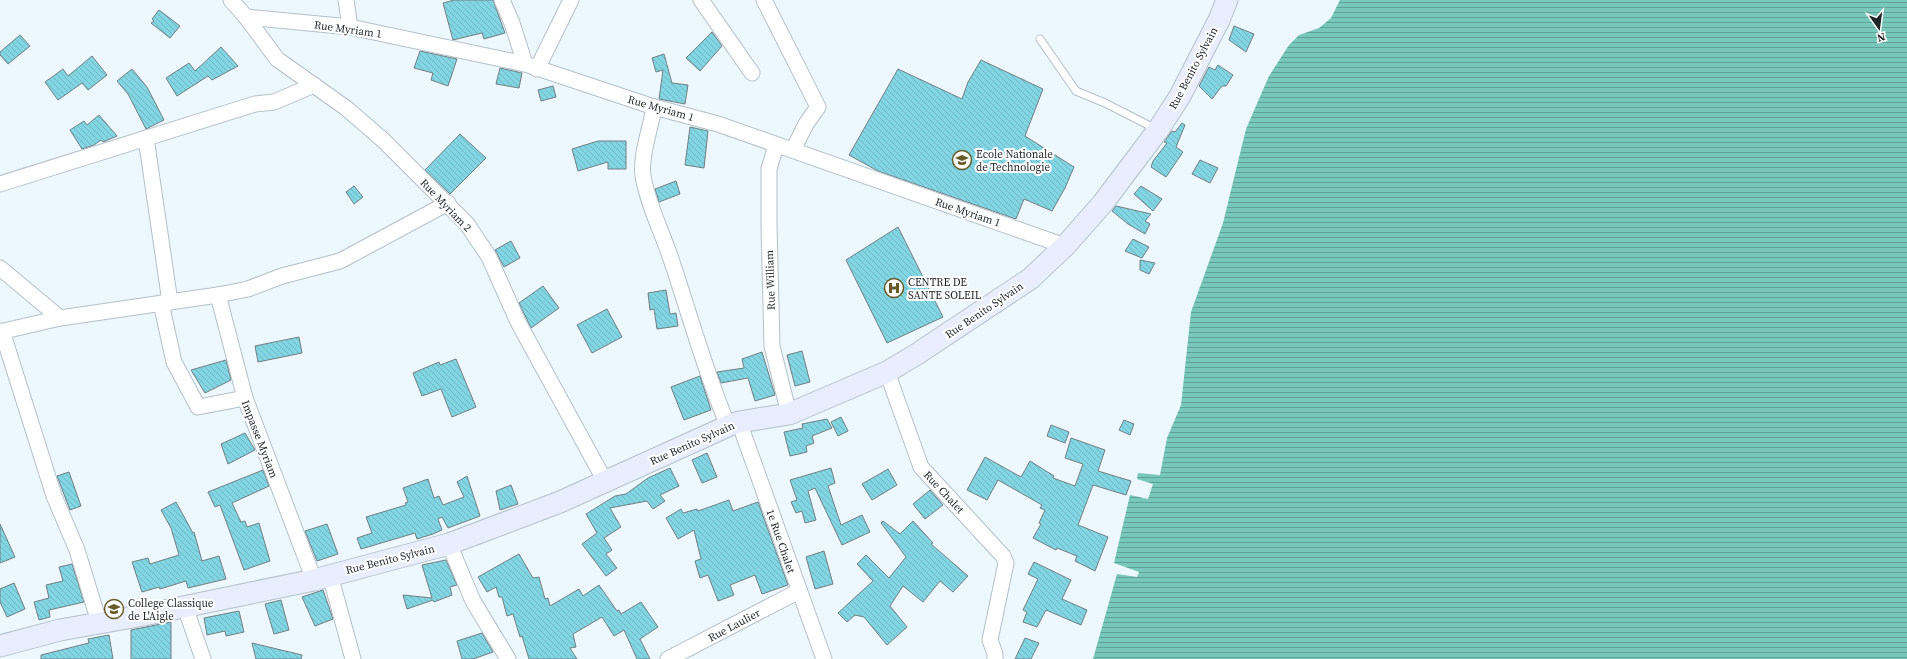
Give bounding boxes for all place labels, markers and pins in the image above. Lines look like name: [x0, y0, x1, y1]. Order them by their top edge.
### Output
place label: Ecole Nationale de Technologie: [976, 147, 1053, 175]
school or university icon: Ecole Nationale de Technologie: [951, 149, 973, 171]
place label: CENTRE DE SANTE SOLEIL: [908, 275, 982, 303]
hospital icon: CENTRE DE SANTE SOLEIL: [883, 277, 905, 299]
place label: College Classique de L'Aigle: [128, 596, 214, 624]
school or university icon: College Classique de L'Aigle: [103, 598, 125, 620]

